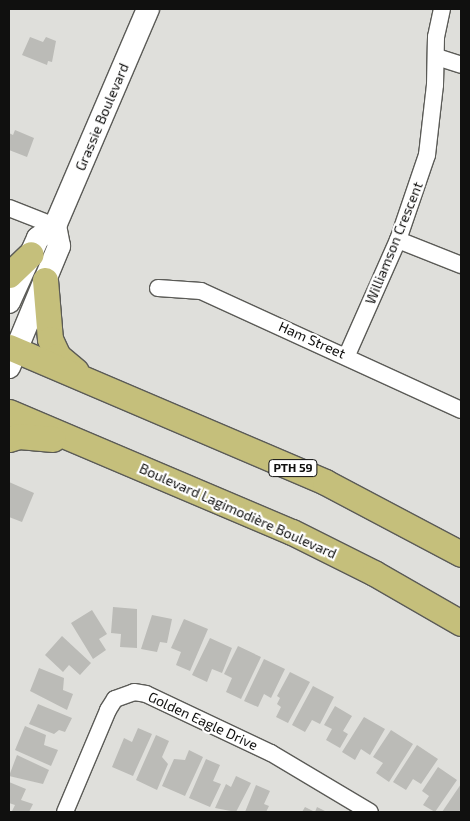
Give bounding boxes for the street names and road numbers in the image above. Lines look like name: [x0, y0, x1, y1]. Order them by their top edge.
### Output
street label: Grassie Boulevard: [72, 61, 132, 173]
street label: Williamson Crescent: [362, 179, 426, 307]
street label: Ham Street: [276, 318, 348, 362]
road number: PTH 59: [268, 458, 318, 478]
street label: Boulevard Lagimodière Boulevard: [137, 460, 339, 562]
street label: Golden Eagle Drive: [145, 688, 261, 754]

